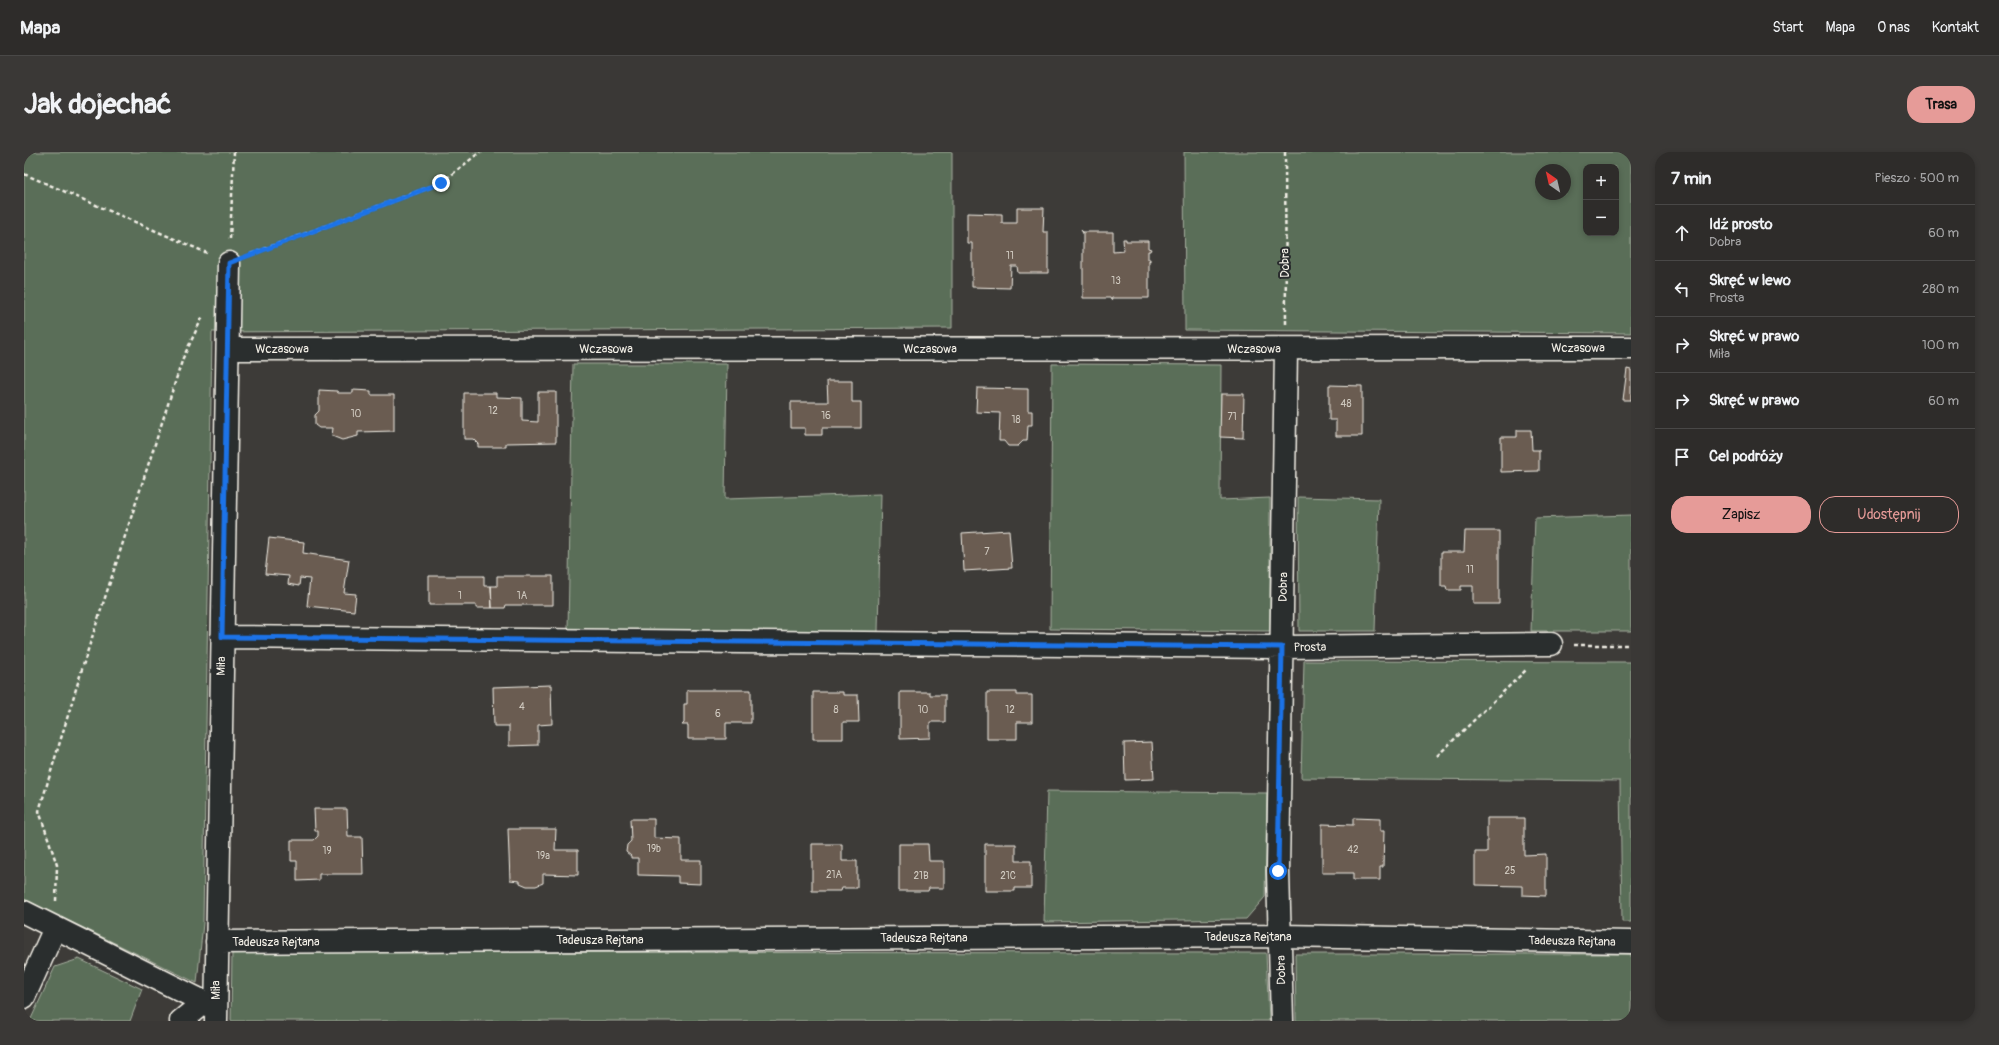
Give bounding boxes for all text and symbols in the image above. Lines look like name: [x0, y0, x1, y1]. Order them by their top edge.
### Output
text: Mapa: [20, 16, 60, 40]
text: Start: [1772, 19, 1803, 36]
text: Mapa: [1825, 19, 1855, 36]
text: O nas: [1877, 19, 1910, 36]
text: Kontakt: [1932, 19, 1979, 36]
button: Trasa: [1907, 86, 1975, 123]
text: Jak dojechać: [24, 87, 172, 122]
north arrow: [1535, 164, 1571, 200]
map controls: [1583, 164, 1619, 236]
button: +: [1583, 164, 1619, 200]
text: 7 min: [1671, 168, 1711, 189]
text: Pieszo · 500 m: [1875, 170, 1959, 186]
route end: [432, 174, 450, 192]
button: −: [1583, 200, 1619, 236]
text: Idź prosto: [1709, 215, 1773, 234]
icon: ahead: [1671, 222, 1693, 244]
text: 60 m: [1928, 225, 1959, 241]
text: Dobra: [1709, 234, 1741, 250]
street label: Dobra: [1278, 248, 1293, 278]
house number: 11: [1006, 250, 1014, 262]
text: Skręć w lewo: [1709, 271, 1791, 290]
house number: 13: [1111, 275, 1121, 287]
icon: left: [1671, 278, 1693, 300]
text: 280 m: [1922, 281, 1959, 297]
text: Prosta: [1709, 290, 1744, 306]
text: Skręć w prawo: [1709, 327, 1799, 346]
icon: right: [1671, 334, 1693, 356]
text: 100 m: [1922, 337, 1959, 353]
street label: Wczasowa: [1551, 341, 1605, 356]
street label: Wczasowa: [255, 342, 309, 357]
street label: Wczasowa: [579, 342, 633, 357]
street label: Wczasowa: [903, 342, 957, 357]
street label: Wczasowa: [1227, 342, 1281, 357]
text: Miła: [1709, 346, 1730, 362]
icon: right: [1671, 390, 1693, 412]
text: Skręć w prawo: [1709, 391, 1799, 410]
text: 60 m: [1928, 393, 1959, 409]
house number: 48: [1341, 398, 1351, 410]
house number: 12: [488, 405, 498, 417]
house number: 10: [351, 408, 362, 420]
house number: 16: [821, 410, 831, 422]
house number: 71: [1227, 411, 1237, 423]
house number: 18: [1012, 414, 1020, 426]
icon: arrive: [1671, 446, 1693, 468]
text: Cel podróży: [1709, 447, 1783, 466]
button: Zapisz: [1671, 496, 1811, 533]
button: Udostępnij: [1819, 496, 1959, 533]
house number: 7: [984, 546, 990, 558]
house number: 11: [1466, 564, 1474, 576]
street label: Dobra: [1276, 572, 1291, 602]
house number: 1: [458, 590, 462, 602]
house number: 1A: [517, 590, 528, 602]
street label: Prosta: [1294, 640, 1327, 655]
street label: Miła: [214, 656, 229, 676]
house number: 4: [519, 701, 525, 713]
house number: 8: [833, 704, 839, 716]
house number: 10: [918, 704, 929, 716]
house number: 12: [1005, 704, 1015, 716]
house number: 6: [715, 708, 721, 720]
house number: 19b: [647, 843, 661, 855]
house number: 42: [1347, 844, 1359, 856]
house number: 19: [322, 845, 332, 857]
house number: 19a: [536, 850, 550, 862]
route start: [1269, 862, 1287, 880]
house number: 25: [1504, 865, 1516, 877]
house number: 21A: [826, 869, 843, 881]
house number: 21B: [913, 870, 929, 882]
house number: 21C: [1000, 870, 1016, 882]
street label: Tadeusza Rejtana: [1204, 930, 1292, 945]
street label: Tadeusza Rejtana: [880, 931, 968, 946]
street label: Tadeusza Rejtana: [556, 933, 644, 948]
street label: Tadeusza Rejtana: [1528, 933, 1616, 950]
street label: Tadeusza Rejtana: [232, 935, 320, 950]
street label: Dobra: [1274, 955, 1289, 985]
street label: Miła: [209, 980, 224, 1000]

